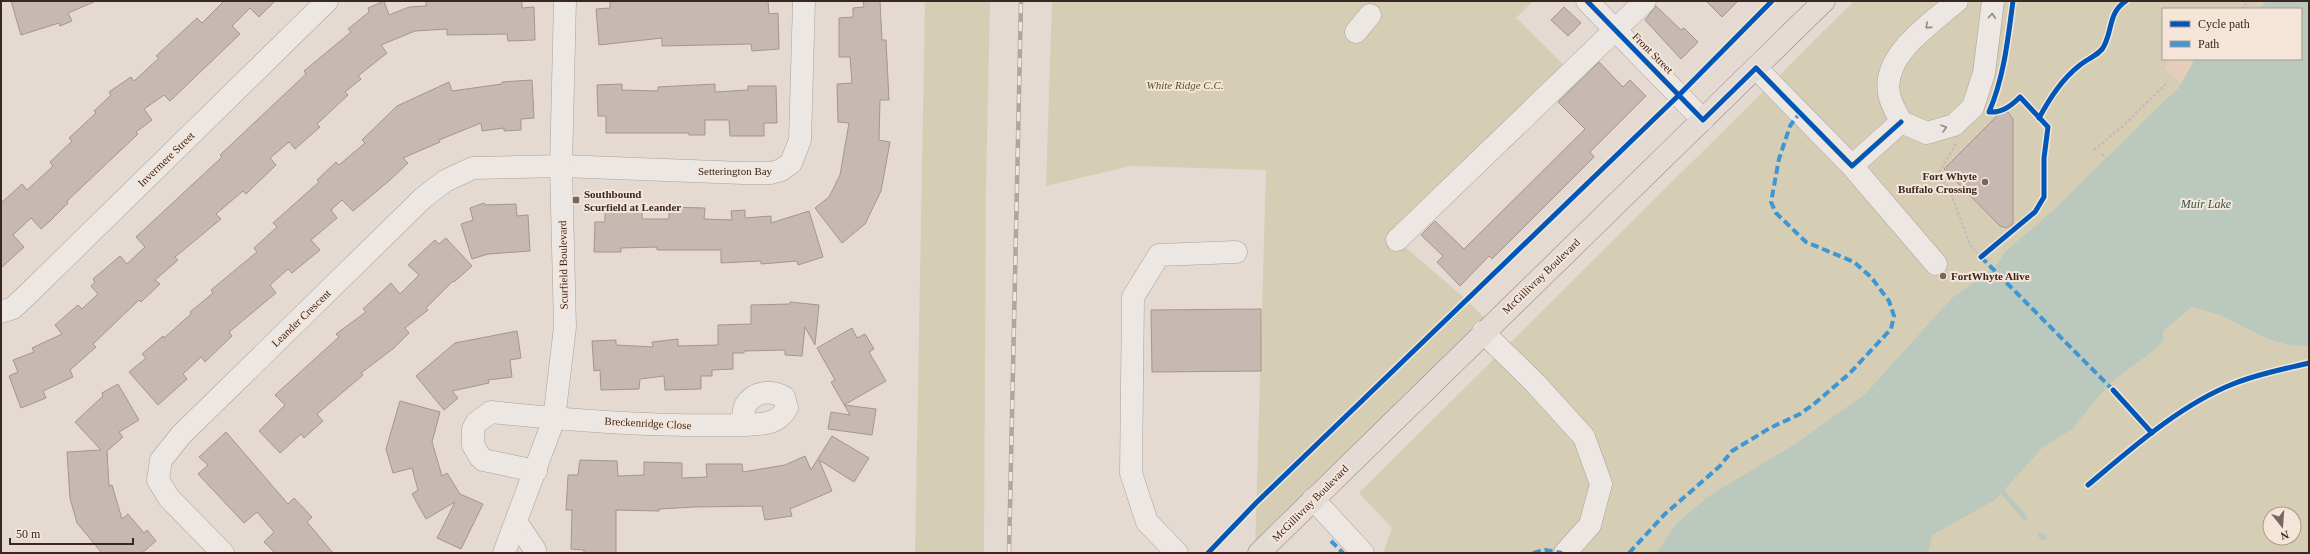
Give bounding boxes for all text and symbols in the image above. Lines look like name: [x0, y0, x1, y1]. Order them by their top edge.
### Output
legend: [2162, 8, 2302, 60]
one-way arrow: [1987, 13, 1996, 19]
text: Cycle path: [2198, 17, 2250, 31]
one-way arrow: [1925, 22, 1932, 29]
street label: Front Street: [1630, 30, 1676, 76]
text: Path: [2198, 37, 2219, 51]
park label: White Ridge C.C.: [1147, 79, 1224, 91]
one-way arrow: [1940, 124, 1947, 133]
street label: Invermere Street: [135, 129, 197, 189]
street label: Setterington Bay: [698, 165, 773, 177]
place label: Fort Whyte Buffalo Crossing: [1898, 170, 1977, 195]
marker: Fort Whyte Buffalo Crossing: [1980, 177, 1990, 187]
place label: Southbound Scurfield at Leander: [584, 188, 681, 213]
marker: Southbound Scurfield at Leander: [571, 195, 581, 205]
water label: Muir Lake: [2180, 197, 2232, 211]
street label: Scurfield Boulevard: [556, 220, 570, 310]
street label: McGillivray Boulevard: [1500, 236, 1583, 316]
place label: FortWhyte Alive: [1951, 270, 2030, 282]
marker: FortWhyte Alive: [1938, 271, 1948, 281]
street label: Leander Crescent: [269, 287, 333, 349]
street label: Breckenridge Close: [604, 415, 692, 431]
street label: McGillivray Boulevard: [1269, 462, 1351, 544]
north arrow: [2262, 506, 2302, 546]
scale bar: [10, 520, 133, 546]
text: 50 m: [16, 527, 41, 541]
text: N: [2279, 529, 2290, 542]

